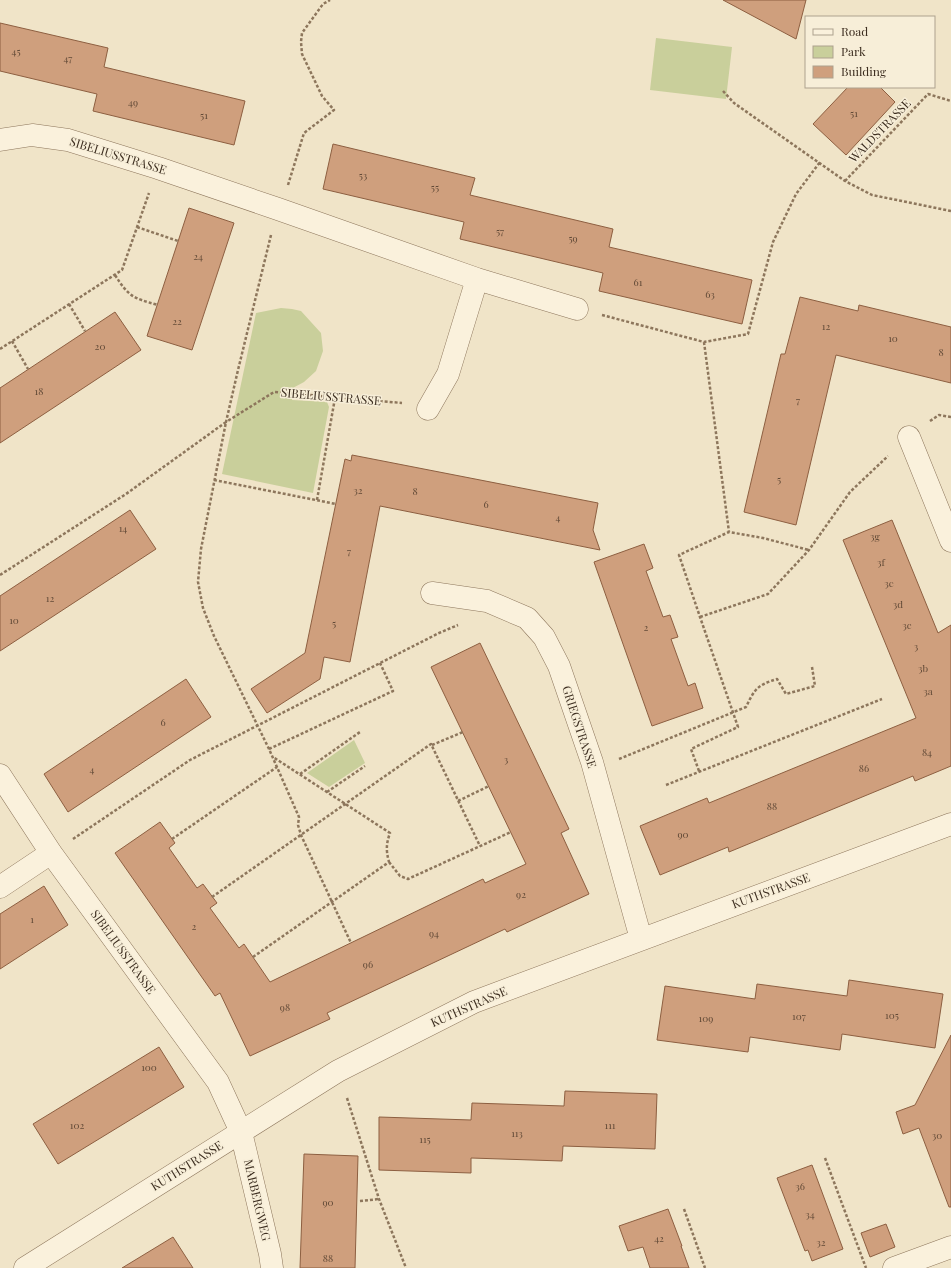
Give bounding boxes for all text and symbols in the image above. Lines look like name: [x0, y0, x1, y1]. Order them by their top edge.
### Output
legend: [805, 16, 935, 88]
text: Road: [841, 23, 868, 39]
text: Park: [841, 43, 866, 59]
house number: 45: [11, 44, 21, 58]
house number: 47: [64, 51, 72, 65]
text: Building: [841, 63, 887, 79]
house number: 49: [128, 95, 138, 109]
street label: WALDSTRASSE: [844, 95, 914, 166]
house number: 51: [850, 106, 858, 120]
house number: 51: [200, 108, 208, 122]
street label: SIBELIUSSTRASSE: [68, 133, 169, 177]
house number: 53: [359, 168, 368, 182]
house number: 55: [431, 180, 439, 194]
house number: 57: [496, 224, 504, 238]
house number: 59: [568, 231, 578, 245]
house number: 24: [193, 249, 203, 263]
house number: 61: [634, 275, 643, 289]
house number: 63: [705, 287, 715, 301]
house number: 22: [172, 314, 182, 328]
house number: 12: [822, 319, 830, 333]
house number: 10: [888, 331, 898, 345]
house number: 20: [95, 339, 105, 353]
house number: 8: [938, 345, 944, 359]
house number: 18: [35, 384, 43, 398]
street label: SIBELIUSSTRASSE: [280, 384, 382, 408]
house number: 7: [796, 393, 800, 407]
house number: 5: [777, 472, 781, 486]
house number: 32: [353, 483, 363, 497]
house number: 8: [412, 484, 418, 498]
house number: 6: [483, 497, 489, 511]
house number: 4: [556, 510, 561, 524]
house number: 14: [119, 521, 127, 535]
house number: 3g: [870, 529, 881, 543]
house number: 7: [347, 544, 351, 558]
house number: 3f: [877, 555, 886, 569]
house number: 3e: [884, 576, 894, 590]
house number: 12: [46, 591, 54, 605]
house number: 3d: [893, 597, 903, 611]
house number: 10: [9, 613, 19, 627]
house number: 5: [332, 616, 336, 630]
house number: 3c: [902, 618, 912, 632]
house number: 2: [644, 620, 649, 634]
house number: 3: [914, 639, 919, 653]
house number: 3b: [918, 661, 928, 675]
street label: GRIEGSTRASSE: [559, 684, 601, 770]
house number: 3a: [923, 684, 933, 698]
house number: 6: [160, 715, 166, 729]
house number: 84: [922, 745, 932, 759]
house number: 3: [504, 752, 509, 766]
house number: 86: [859, 761, 869, 775]
house number: 4: [90, 762, 95, 776]
house number: 88: [767, 799, 777, 813]
house number: 90: [677, 827, 689, 841]
street label: KUTHSTRASSE: [729, 868, 812, 912]
house number: 92: [516, 887, 526, 901]
street label: SIBELIUSSTRASSE: [88, 906, 160, 997]
house number: 1: [30, 912, 34, 926]
house number: 2: [192, 919, 197, 933]
house number: 94: [429, 926, 439, 940]
house number: 96: [363, 957, 373, 971]
street label: KUTHSTRASSE: [428, 982, 509, 1030]
house number: 98: [280, 1000, 290, 1014]
house number: 105: [885, 1008, 899, 1022]
house number: 107: [792, 1009, 806, 1023]
house number: 109: [699, 1011, 713, 1025]
house number: 100: [141, 1060, 157, 1074]
house number: 102: [70, 1118, 84, 1132]
house number: 111: [604, 1118, 616, 1132]
house number: 113: [511, 1126, 523, 1140]
house number: 30: [932, 1128, 942, 1142]
house number: 115: [419, 1132, 431, 1146]
street label: KUTHSTRASSE: [147, 1137, 226, 1194]
street label: MARBERGWEG: [241, 1158, 275, 1243]
house number: 36: [795, 1179, 805, 1193]
house number: 90: [322, 1195, 334, 1209]
house number: 34: [805, 1207, 815, 1221]
house number: 42: [654, 1231, 664, 1245]
house number: 32: [816, 1235, 826, 1249]
house number: 88: [323, 1251, 333, 1265]

